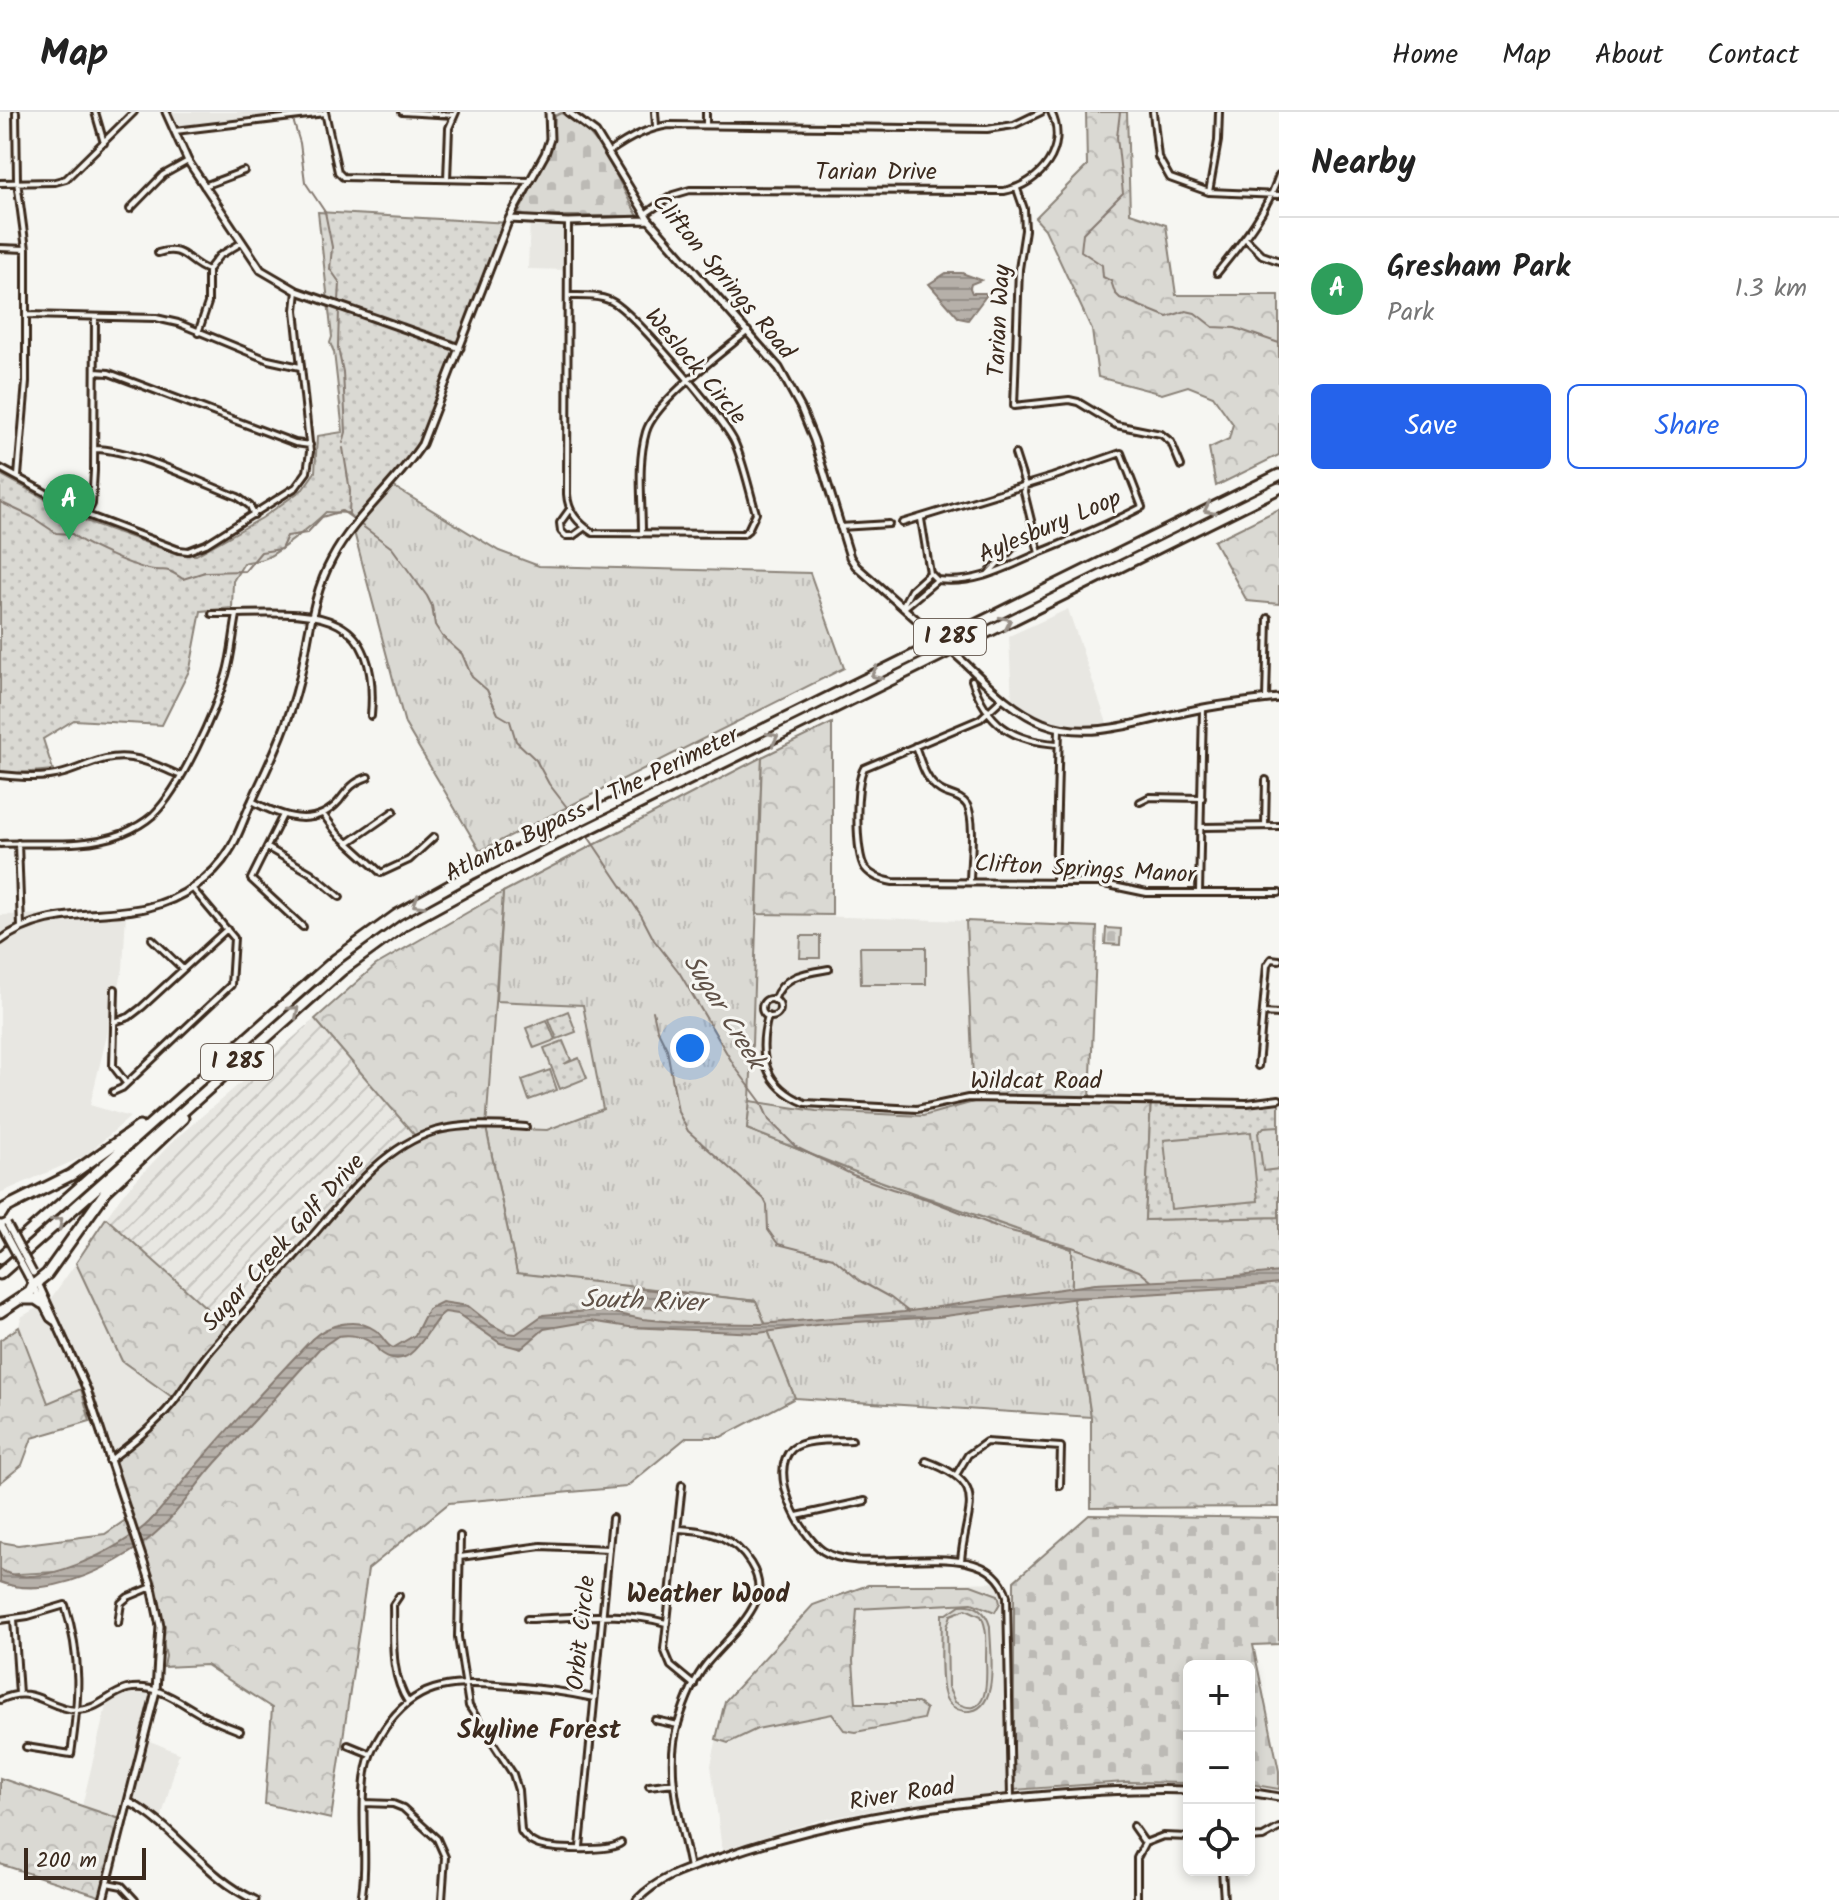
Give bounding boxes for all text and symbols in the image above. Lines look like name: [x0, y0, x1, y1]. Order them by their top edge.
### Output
text: Map: [40, 25, 109, 85]
text: Home: [1392, 33, 1458, 78]
text: Map: [1502, 33, 1551, 78]
text: About: [1595, 33, 1663, 78]
text: Contact: [1707, 33, 1799, 78]
text: Nearby: [1311, 137, 1416, 191]
street label: Tarian Drive: [815, 153, 937, 192]
street label: Clifton Springs Road: [641, 185, 805, 370]
text: Gresham Park: [1387, 244, 1570, 292]
street label: Tarian Way: [978, 263, 1022, 378]
text: A: [1329, 268, 1345, 310]
text: 1.3 km: [1735, 268, 1807, 310]
text: Park: [1387, 292, 1434, 334]
street label: Weslock Circle: [634, 300, 756, 435]
button: Save: [1311, 384, 1551, 469]
button: Share: [1567, 384, 1807, 469]
pin: A: [43, 474, 95, 540]
street label: Aylesbury Loop: [972, 479, 1128, 575]
one-way arrow: [1203, 499, 1218, 515]
one-way arrow: [998, 617, 1013, 632]
road number: I 285: [914, 619, 986, 655]
one-way arrow: [869, 664, 884, 680]
street label: Atlanta Bypass / The Perimeter: [438, 716, 748, 893]
one-way arrow: [765, 732, 780, 747]
street label: Clifton Springs Manor: [973, 845, 1199, 895]
one-way arrow: [412, 893, 427, 909]
water label: Sugar Creek: [671, 946, 777, 1081]
one-way arrow: [284, 1006, 299, 1021]
your location: [670, 1028, 710, 1068]
road number: I 285: [201, 1044, 273, 1080]
street label: Wildcat Road: [970, 1062, 1103, 1101]
street label: Sugar Creek Golf Drive: [193, 1145, 375, 1341]
one-way arrow: [49, 1217, 64, 1231]
water label: South River: [580, 1279, 712, 1325]
street label: Orbit Circle: [557, 1573, 607, 1692]
district label: Weather Wood: [627, 1574, 790, 1616]
map controls: [1183, 1660, 1255, 1876]
button: +: [1183, 1660, 1255, 1732]
district label: Skyline Forest: [457, 1710, 621, 1752]
button: −: [1183, 1732, 1255, 1804]
street label: River Road: [846, 1767, 959, 1823]
button: locate: [1183, 1804, 1255, 1876]
scale bar: [24, 1844, 146, 1880]
text: 200 m: [36, 1844, 97, 1879]

